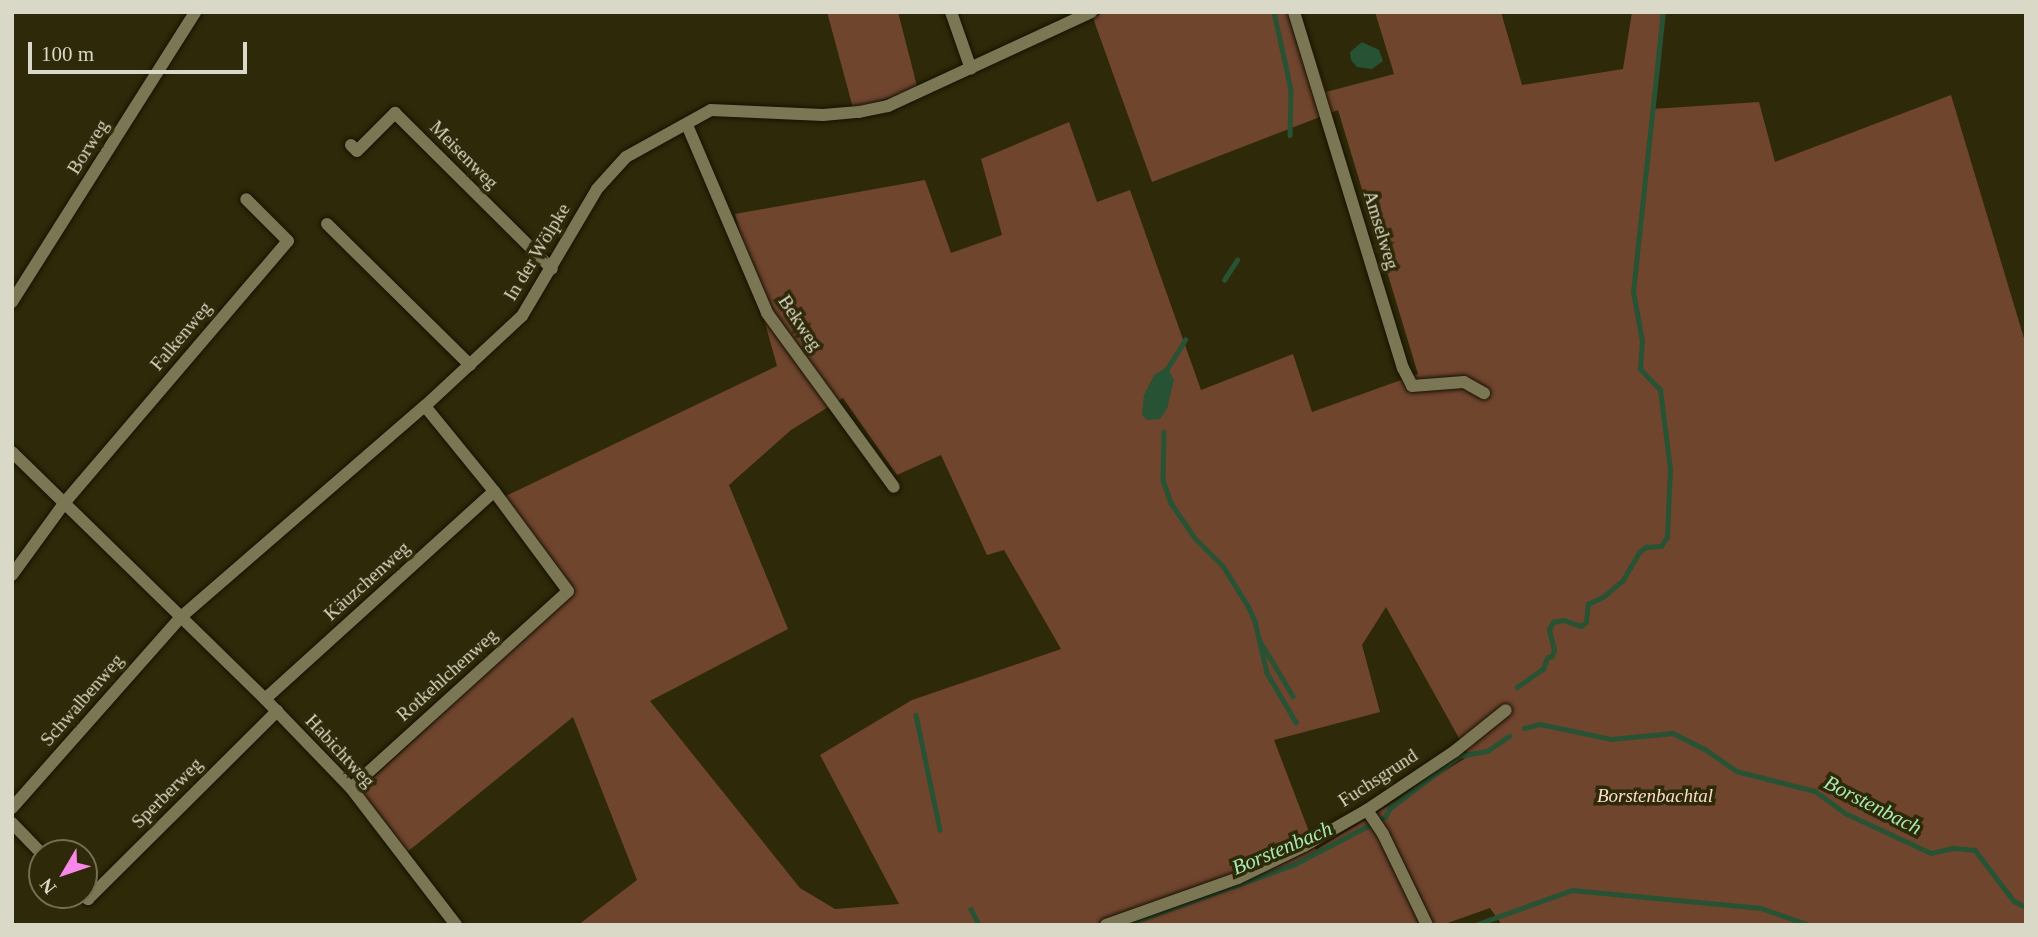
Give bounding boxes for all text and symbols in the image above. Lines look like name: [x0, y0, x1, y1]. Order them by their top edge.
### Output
scale bar: [32, 28, 250, 72]
text: 100 m: [41, 42, 94, 66]
street label: Borweg: [62, 115, 114, 179]
street label: Meisenweg: [425, 116, 503, 194]
street label: Amselweg: [1358, 188, 1404, 272]
street label: In der Wölpke: [499, 199, 575, 305]
street label: Bekweg: [773, 291, 827, 355]
street label: Falkenweg: [145, 297, 217, 375]
street label: Käuzchenweg: [319, 537, 415, 625]
street label: Rotkehlchenweg: [392, 624, 502, 726]
street label: Schwalbenweg: [36, 649, 128, 751]
street label: Habichtweg: [300, 710, 380, 792]
street label: Fuchsgrund: [1334, 744, 1422, 812]
street label: Sperberweg: [127, 753, 207, 833]
water label: Borstenbach: [1820, 770, 1926, 840]
park label: Borstenbachtal: [1597, 785, 1713, 807]
water label: Borstenbach: [1228, 816, 1336, 880]
north arrow: [28, 839, 98, 909]
text: N: [35, 874, 60, 898]

